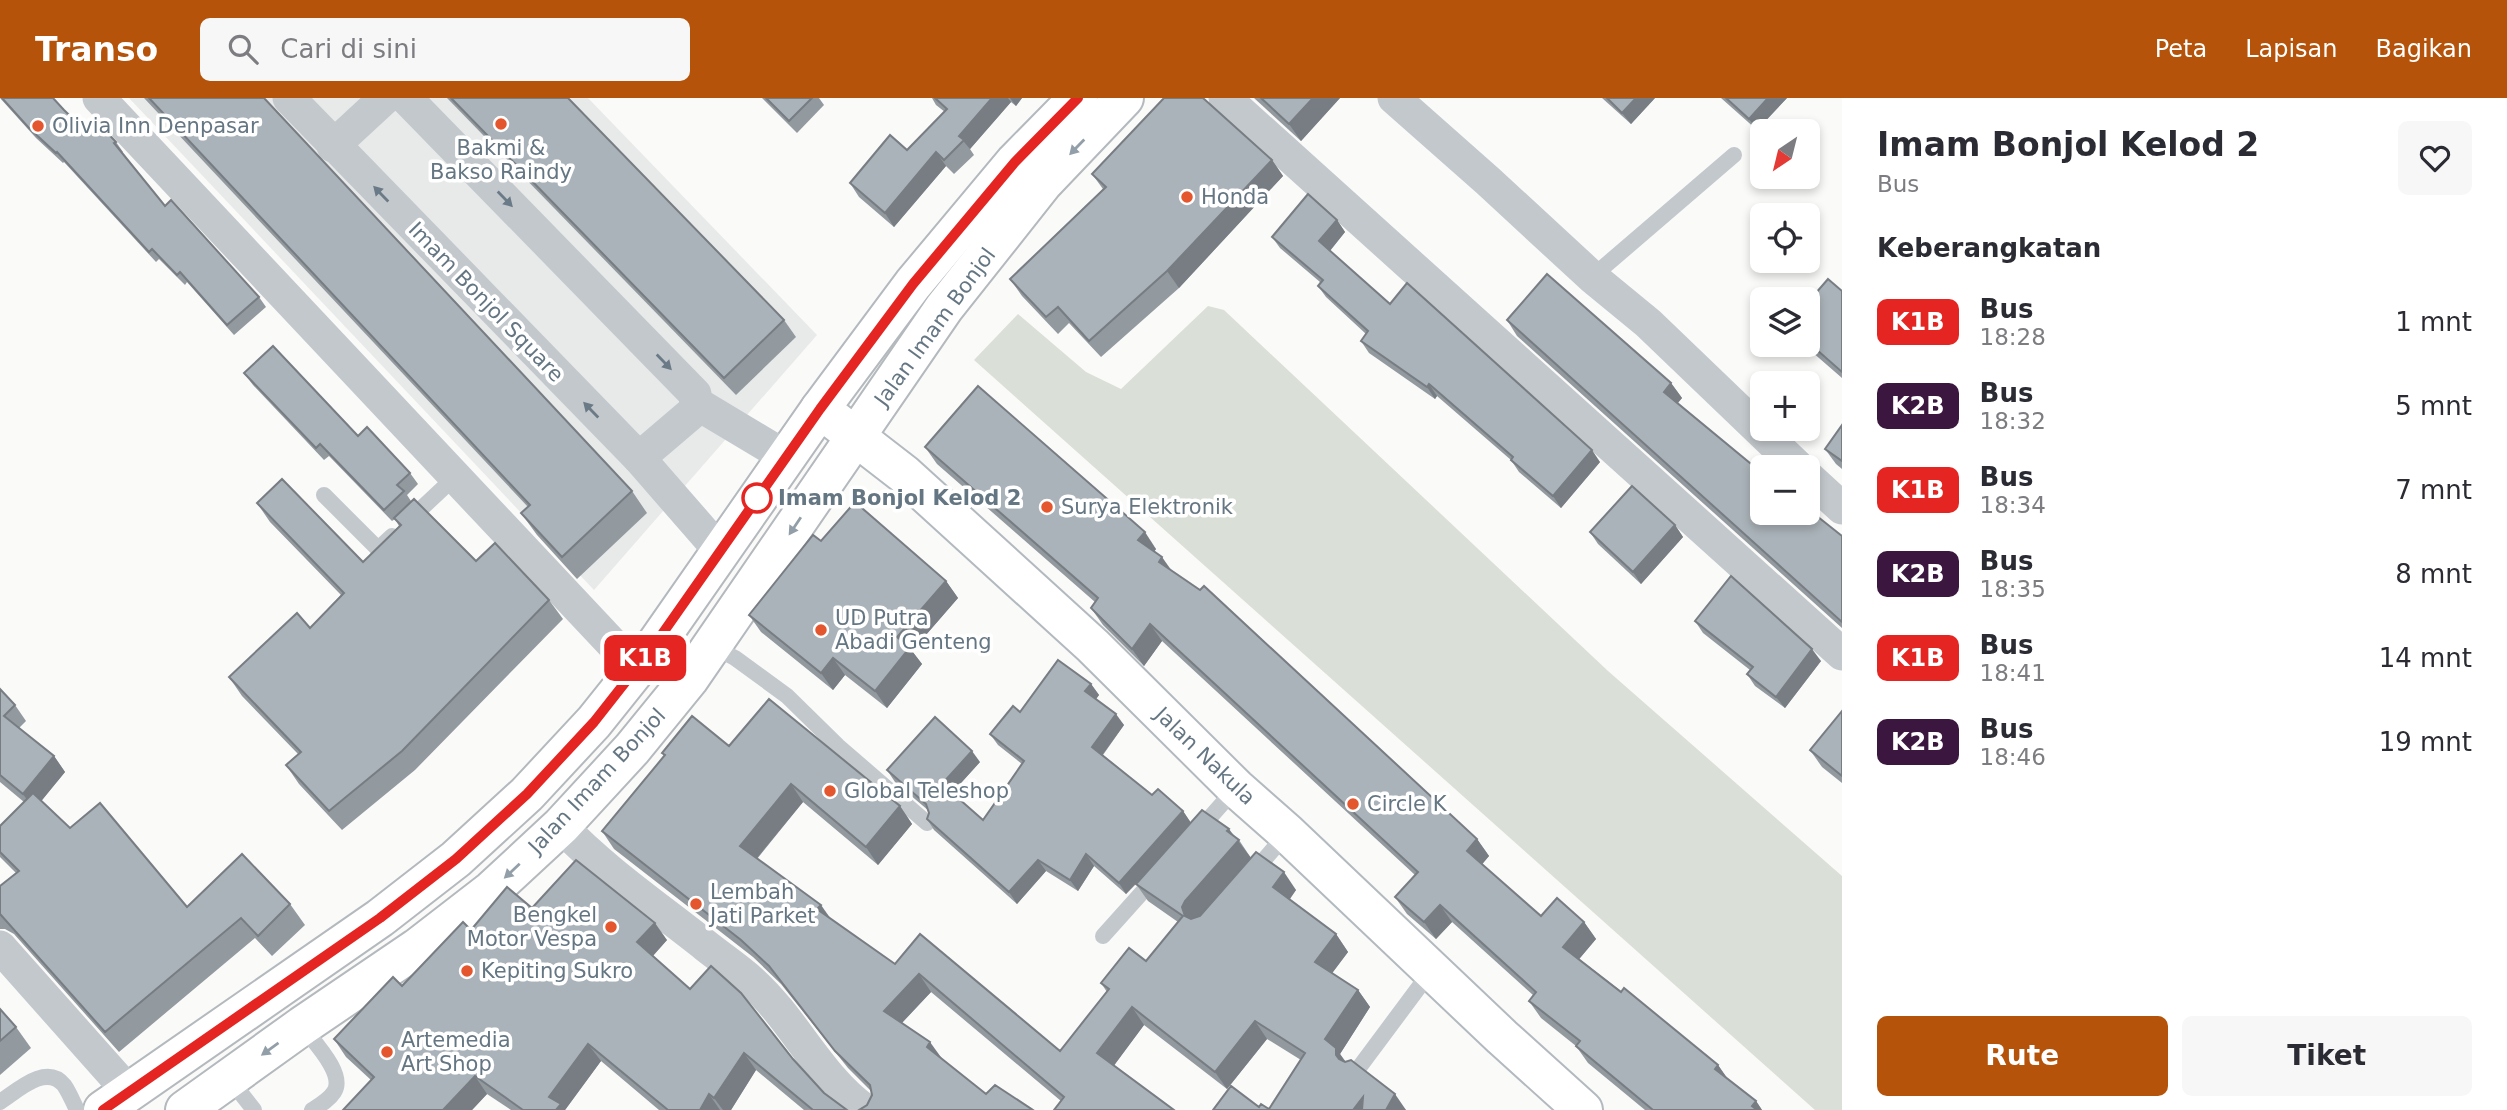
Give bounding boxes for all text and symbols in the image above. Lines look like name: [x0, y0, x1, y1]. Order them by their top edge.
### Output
search box: [200, 18, 690, 81]
text: Transo: [35, 30, 158, 69]
icon: search: [224, 30, 262, 68]
text: Cari di sini: [280, 34, 417, 64]
text: Peta: [2155, 35, 2207, 63]
text: Lapisan: [2245, 35, 2338, 63]
text: Bagikan: [2376, 35, 2472, 63]
place label: Olivia Inn Denpasar: [52, 114, 259, 138]
marker: Bakmi & Bakso Raindy: [493, 116, 509, 132]
marker: Olivia Inn Denpasar: [30, 118, 46, 134]
north arrow: [1750, 119, 1820, 189]
map controls: [1750, 119, 1820, 525]
button: heart: [2398, 121, 2472, 195]
text: Imam Bonjol Kelod 2: [1877, 125, 2259, 164]
place label: Bakmi & Bakso Raindy: [430, 136, 572, 184]
one-way arrow: [1070, 138, 1086, 155]
text: Bus: [1877, 171, 1919, 197]
place label: Honda: [1201, 185, 1269, 209]
one-way arrow: [372, 186, 389, 203]
marker: Honda: [1179, 189, 1195, 205]
one-way arrow: [496, 191, 513, 208]
button: locate: [1750, 203, 1820, 273]
street label: Imam Bonjol Square: [404, 217, 568, 387]
text: Keberangkatan: [1877, 233, 2101, 263]
street label: Jalan Imam Bonjol: [868, 243, 1000, 412]
button: layers: [1750, 287, 1820, 357]
text: Bus: [1980, 294, 2033, 324]
text: 1 mnt: [2395, 307, 2472, 337]
text: K1B: [1891, 308, 1945, 336]
text: 18:28: [1980, 324, 2046, 350]
one-way arrow: [655, 353, 671, 370]
button: +: [1750, 371, 1820, 441]
text: Bus: [1980, 378, 2033, 408]
text: 5 mnt: [2395, 391, 2472, 421]
text: K2B: [1891, 392, 1945, 420]
one-way arrow: [583, 402, 600, 418]
text: 18:32: [1980, 408, 2046, 434]
button: −: [1750, 455, 1820, 525]
text: Bus: [1980, 462, 2033, 492]
text: 7 mnt: [2395, 475, 2472, 505]
text: K1B: [1891, 476, 1945, 504]
marker: Imam Bonjol Kelod 2: [742, 483, 772, 513]
place label: Imam Bonjol Kelod 2: [778, 486, 1021, 510]
text: 18:34: [1980, 492, 2046, 518]
place label: Surya Elektronik: [1061, 495, 1234, 519]
marker: Surya Elektronik: [1039, 499, 1055, 515]
one-way arrow: [789, 516, 802, 536]
text: Bus: [1980, 546, 2033, 576]
text: 8 mnt: [2395, 559, 2472, 589]
text: K2B: [1891, 560, 1945, 588]
text: 18:35: [1980, 576, 2046, 602]
place label: UD Putra Abadi Genteng: [835, 606, 992, 654]
marker: UD Putra Abadi Genteng: [813, 622, 829, 638]
text: Bus: [1980, 630, 2033, 660]
line badge: K1B: [605, 635, 685, 681]
text: 14 mnt: [2379, 643, 2472, 673]
text: K1B: [618, 644, 672, 672]
text: K1B: [1891, 644, 1945, 672]
text: 18:41: [1980, 660, 2046, 686]
street label: Jalan Nakula: [1149, 701, 1260, 810]
street label: Jalan Imam Bonjol: [522, 704, 670, 860]
text: Bus: [1980, 714, 2033, 744]
text: 19 mnt: [2379, 727, 2472, 757]
text: K2B: [1891, 728, 1945, 756]
text: 18:46: [1980, 744, 2046, 770]
place label: Global Teleshop: [844, 779, 1009, 803]
marker: Global Teleshop: [822, 783, 838, 799]
place label: Circle K: [1367, 792, 1448, 816]
marker: Circle K: [1345, 796, 1361, 812]
one-way arrow: [504, 863, 521, 879]
place label: Lembah Jati Parket: [708, 880, 816, 928]
marker: Lembah Jati Parket: [688, 896, 704, 912]
place label: Bengkel Motor Vespa: [467, 903, 597, 951]
marker: Bengkel Motor Vespa: [603, 919, 619, 935]
place label: Kepiting Sukro: [481, 959, 633, 983]
marker: Kepiting Sukro: [459, 963, 475, 979]
button: Rute: [1877, 1016, 2168, 1096]
button: Tiket: [2182, 1016, 2472, 1096]
place label: Artemedia Art Shop: [401, 1028, 511, 1076]
one-way arrow: [261, 1042, 279, 1056]
marker: Artemedia Art Shop: [379, 1044, 395, 1060]

